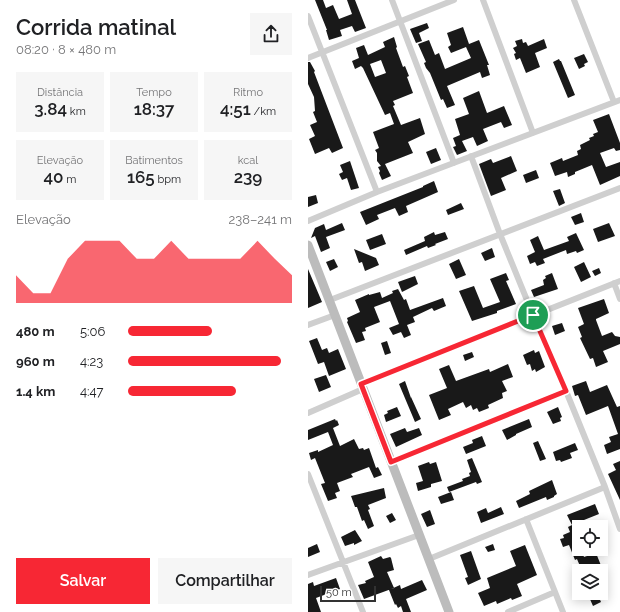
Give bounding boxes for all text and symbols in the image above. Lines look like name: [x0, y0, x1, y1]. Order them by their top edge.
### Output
button: share: [250, 13, 292, 55]
text: Corrida matinal: [16, 14, 176, 40]
text: 08:20 · 8 × 480 m: [16, 42, 116, 57]
text: Distância: [37, 86, 83, 99]
text: Tempo: [136, 86, 172, 99]
text: Ritmo: [233, 86, 263, 99]
text: 3.84: [34, 99, 67, 119]
text: 18:37: [134, 99, 174, 119]
text: 4:51: [220, 99, 251, 119]
text: km: [67, 105, 86, 118]
text: /km: [251, 105, 276, 118]
text: Elevação: [37, 154, 83, 167]
text: Batimentos: [125, 154, 183, 167]
text: kcal: [238, 154, 258, 167]
text: 40: [44, 167, 64, 187]
text: 165: [127, 167, 155, 187]
text: 239: [234, 167, 262, 187]
text: m: [64, 173, 76, 186]
text: bpm: [155, 173, 181, 186]
text: Elevação: [16, 212, 71, 227]
text: 238–241 m: [229, 212, 292, 227]
pin: [516, 298, 550, 332]
icon: arrive: [522, 304, 544, 326]
text: 480 m: [16, 324, 54, 339]
text: 5:06: [80, 324, 105, 339]
text: 960 m: [16, 354, 55, 369]
text: 4:23: [80, 354, 103, 369]
text: 1.4 km: [16, 384, 55, 399]
text: 4:47: [80, 384, 104, 399]
map controls: [572, 520, 608, 600]
button: locate: [572, 520, 608, 556]
button: Salvar: [16, 558, 150, 604]
button: Compartilhar: [158, 558, 292, 604]
button: layers: [572, 564, 608, 600]
scale bar: [320, 584, 376, 603]
text: 50 m: [326, 586, 352, 599]

